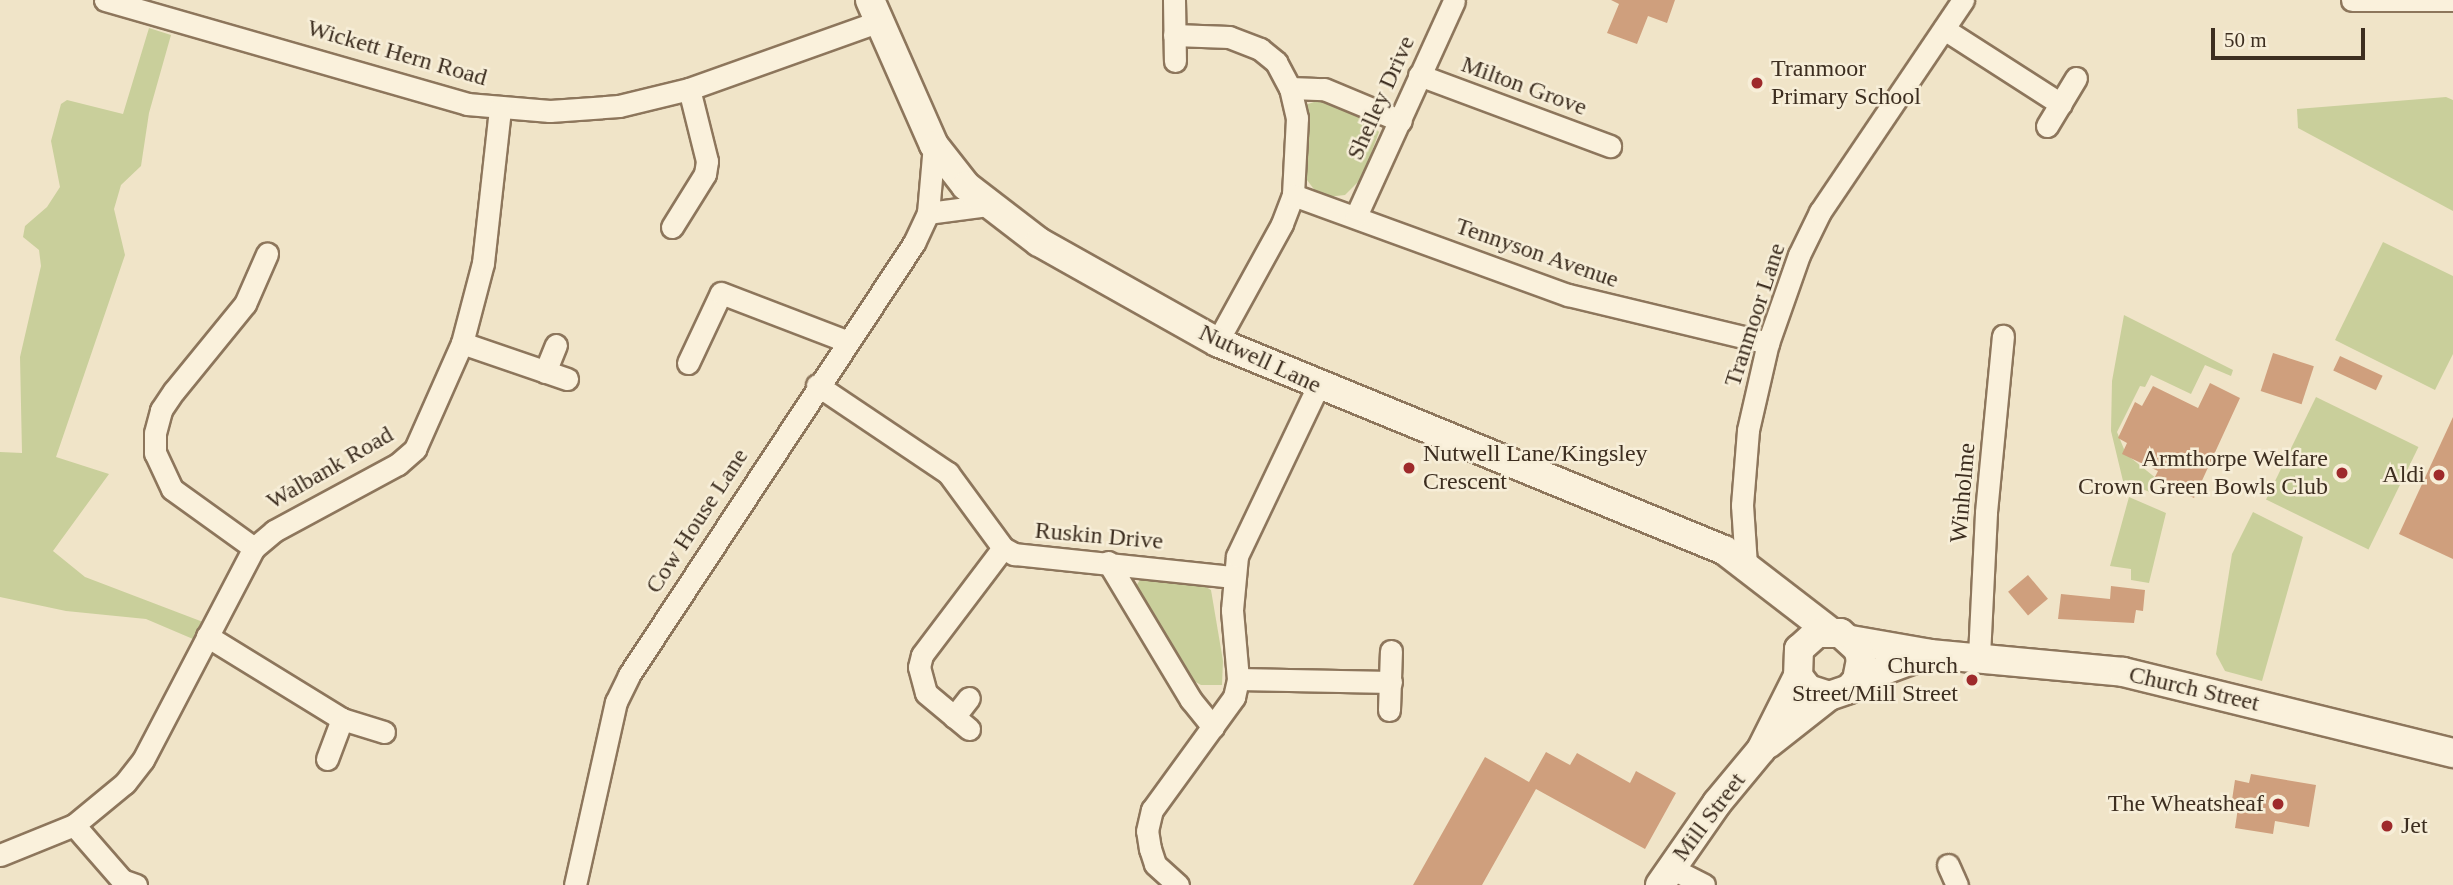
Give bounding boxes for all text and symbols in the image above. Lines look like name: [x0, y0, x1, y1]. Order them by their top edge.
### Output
street label: Wickett Hern Road: [304, 14, 490, 92]
scale bar: [2215, 14, 2369, 58]
text: 50 m: [2224, 28, 2267, 52]
street label: Shelley Drive: [1341, 32, 1421, 164]
street label: Milton Grove: [1457, 50, 1591, 122]
place label: Tranmoor Primary School: [1771, 55, 1921, 111]
marker: Tranmoor Primary School: [1749, 75, 1765, 91]
street label: Tennyson Avenue: [1451, 211, 1623, 295]
street label: Tranmoor Lane: [1718, 240, 1792, 390]
street label: Nutwell Lane: [1194, 318, 1326, 400]
street label: Walbank Road: [262, 420, 398, 516]
place label: Nutwell Lane/Kingsley Crescent: [1423, 440, 1648, 496]
street label: Winholme: [1944, 442, 1982, 544]
street label: Cow House Lane: [640, 443, 754, 599]
place label: Armthorpe Welfare Crown Green Bowls Club: [2078, 445, 2328, 501]
marker: Nutwell Lane/Kingsley Crescent: [1401, 460, 1417, 476]
place label: Aldi: [2382, 461, 2425, 489]
marker: Armthorpe Welfare Crown Green Bowls Club: [2334, 465, 2350, 481]
marker: Aldi: [2431, 467, 2447, 483]
street label: Ruskin Drive: [1034, 516, 1164, 556]
place label: Church Street/Mill Street: [1792, 652, 1958, 708]
street label: Church Street: [2126, 660, 2262, 718]
marker: Church Street/Mill Street: [1964, 672, 1980, 688]
street label: Mill Street: [1666, 767, 1752, 867]
place label: The Wheatsheaf: [2107, 790, 2264, 818]
marker: The Wheatsheaf: [2270, 796, 2286, 812]
place label: Jet: [2401, 812, 2428, 840]
marker: Jet: [2379, 818, 2395, 834]

